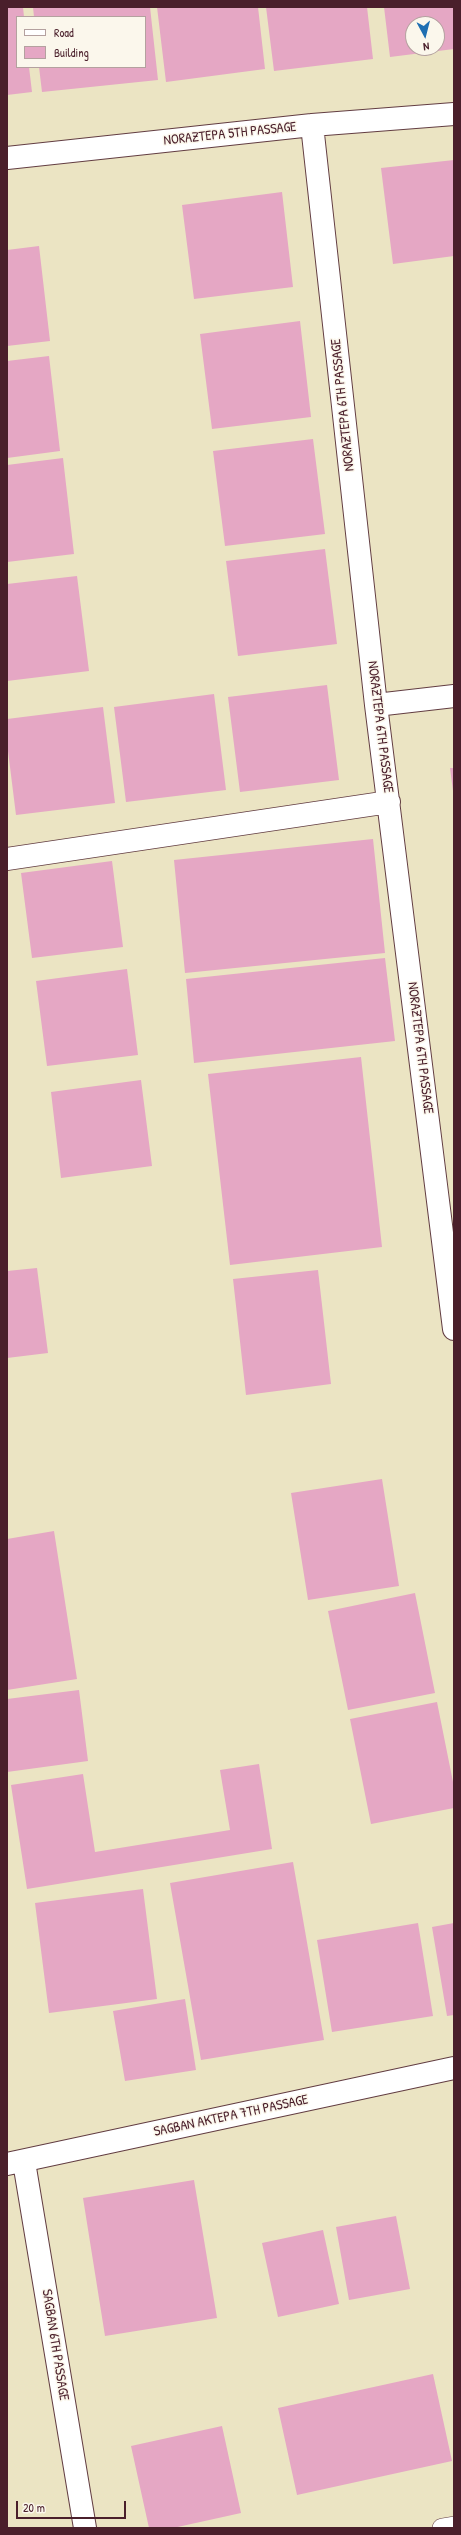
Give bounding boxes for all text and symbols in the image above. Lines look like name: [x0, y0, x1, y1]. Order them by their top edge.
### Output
legend: [16, 16, 146, 68]
north arrow: [405, 16, 445, 56]
text: Road: [54, 24, 74, 41]
text: N: [423, 40, 430, 54]
text: Building: [54, 44, 89, 61]
street label: NORAZTEPA 5TH PASSAGE: [163, 119, 297, 149]
street label: NORAZTEPA 6TH PASSAGE: [328, 338, 358, 472]
street label: NORAZTEPA 6TH PASSAGE: [364, 660, 396, 794]
street label: NORAZTEPA 6TH PASSAGE: [404, 981, 436, 1115]
street label: SAGBAN AKTEPA 7TH PASSAGE: [152, 2091, 310, 2141]
street label: SAGBAN 6TH PASSAGE: [38, 2288, 72, 2402]
scale bar: [18, 2493, 128, 2519]
text: 20 m: [23, 2499, 45, 2516]

